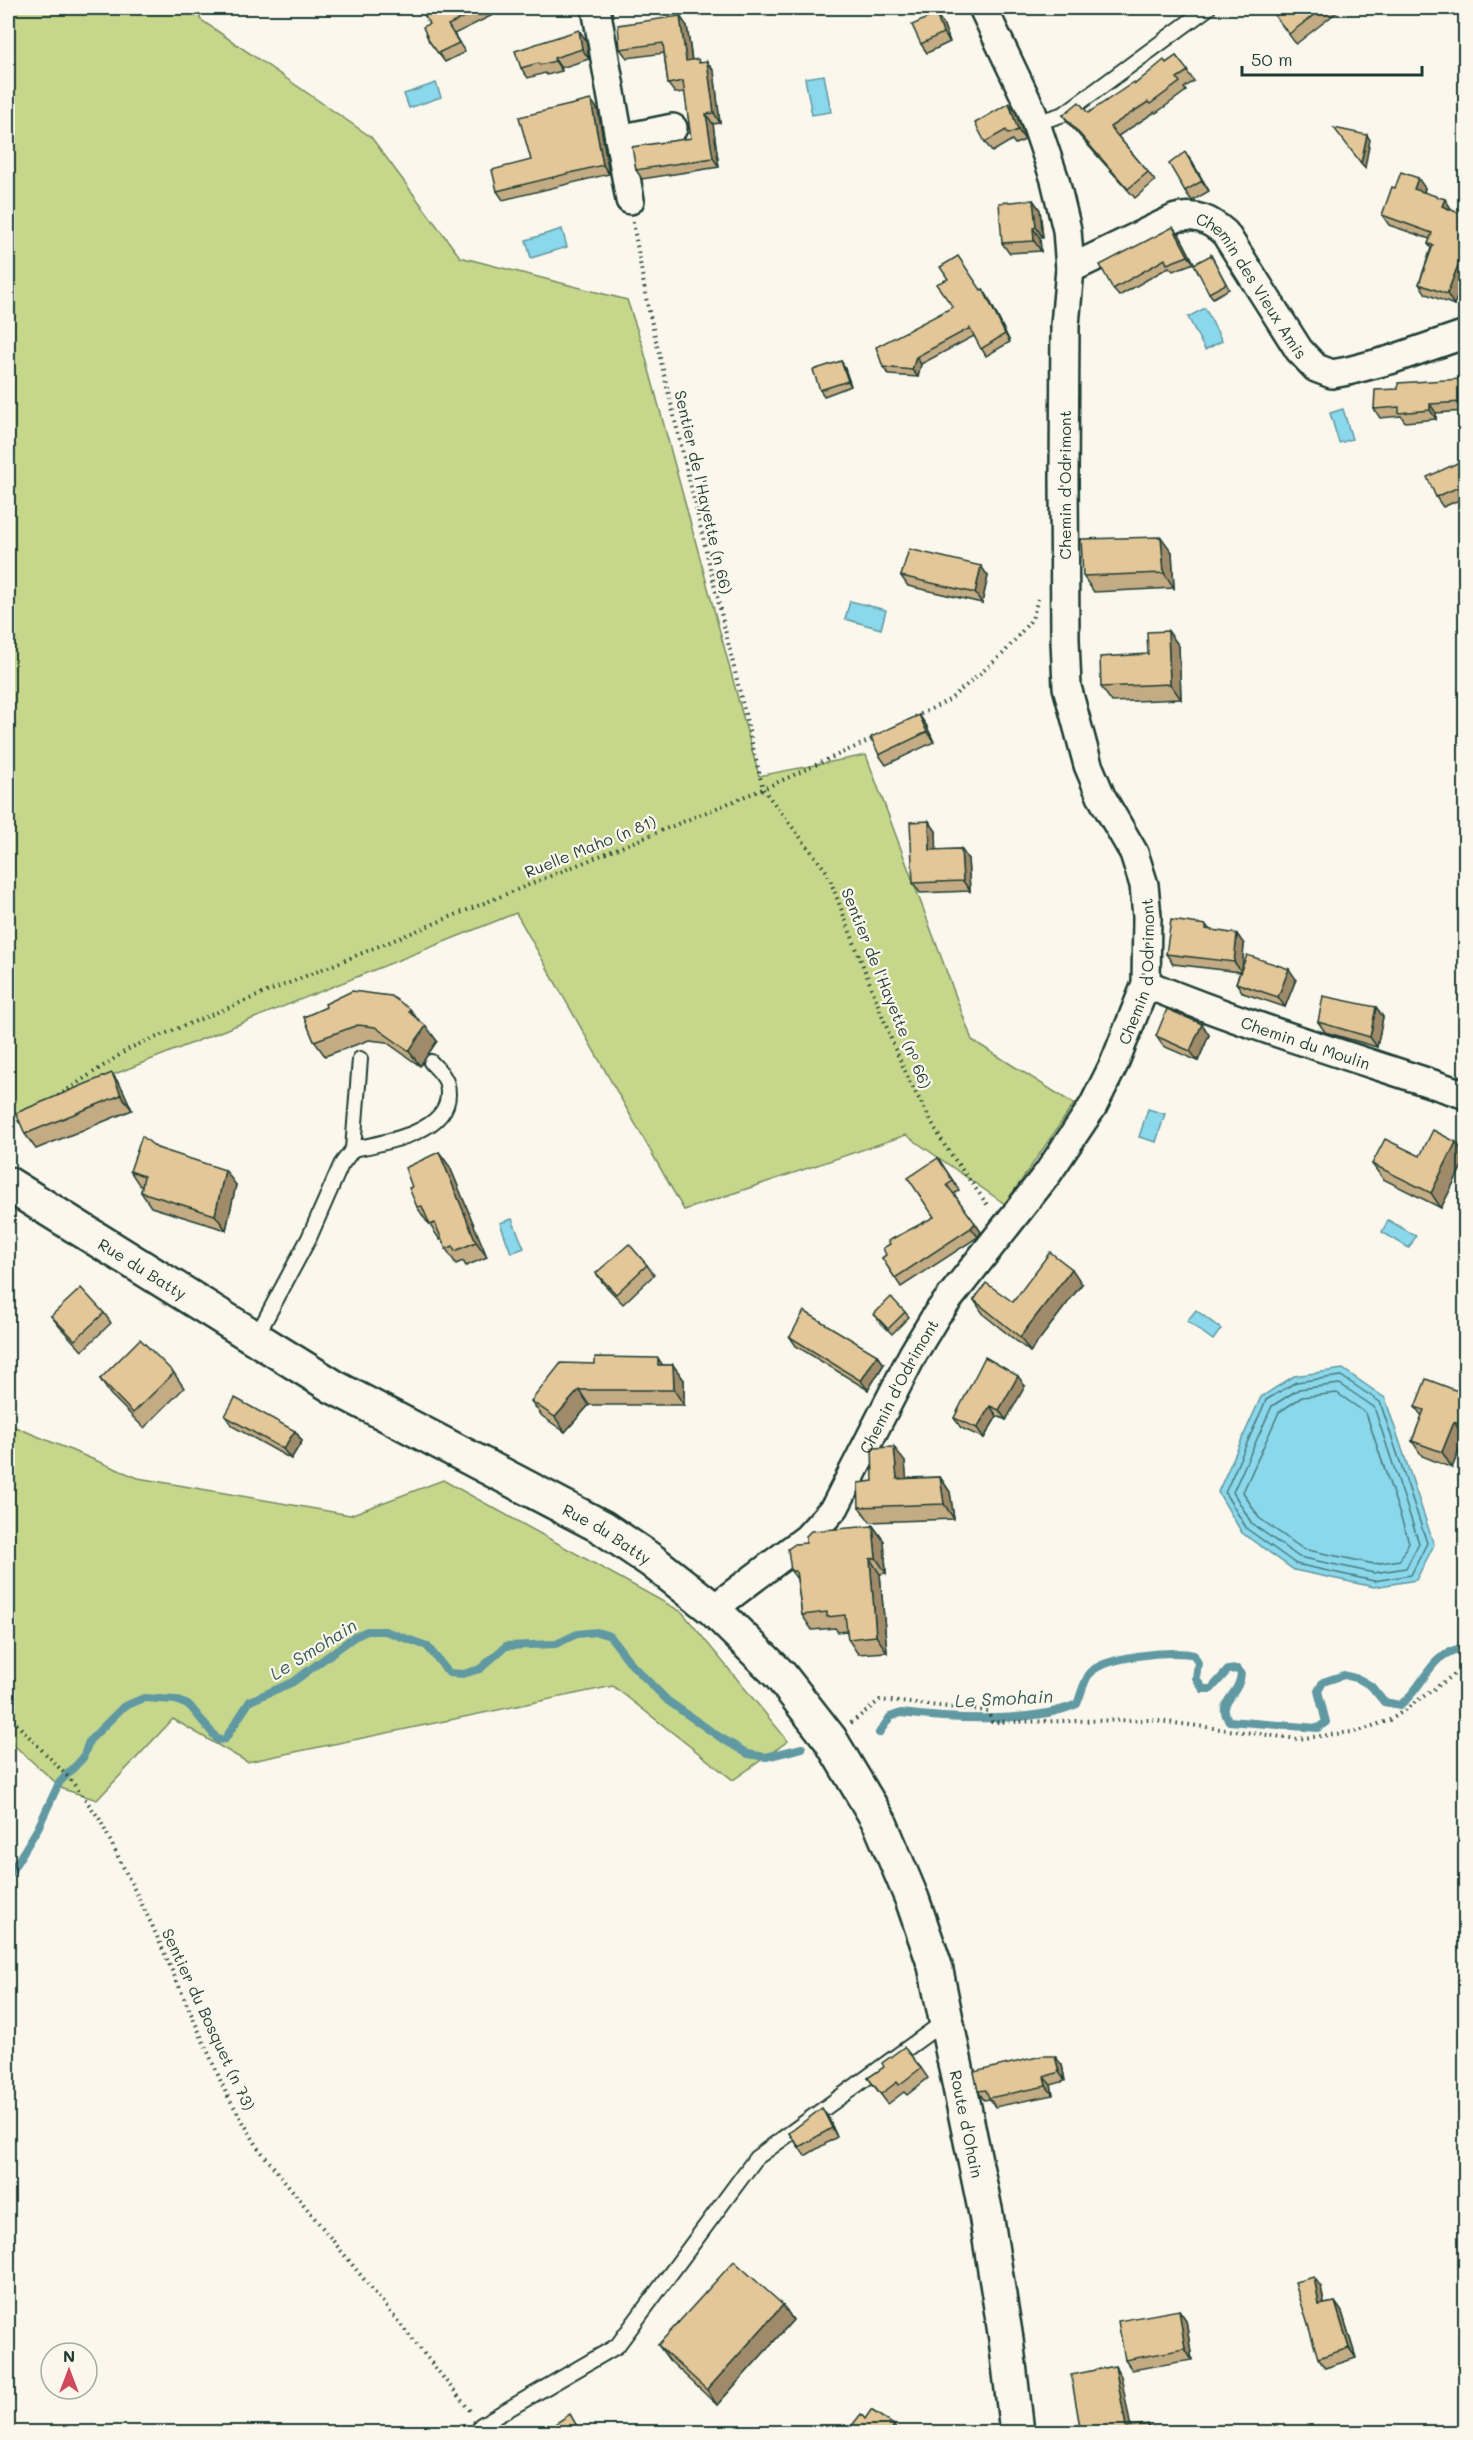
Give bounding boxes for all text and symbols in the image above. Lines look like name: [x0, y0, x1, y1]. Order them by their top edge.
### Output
scale bar: [1242, 39, 1422, 77]
text: 50 m: [1251, 47, 1293, 71]
street label: Chemin des Vieux Amis: [1193, 207, 1312, 363]
street label: Sentier de l'Hayette (n 66): [670, 388, 738, 596]
street label: Chemin d'Odrimont: [1054, 410, 1075, 560]
street label: Ruelle Maho (n 81): [521, 810, 659, 882]
street label: Sentier de l'Hayette (nᵒ 66): [837, 885, 937, 1091]
street label: Chemin d'Odrimont: [1112, 897, 1158, 1047]
street label: Chemin du Moulin: [1238, 1011, 1373, 1073]
street label: Rue du Batty: [95, 1233, 191, 1304]
street label: Chemin d'Odrimont: [854, 1315, 942, 1457]
street label: Rue du Batty: [559, 1498, 656, 1568]
water label: Le Smohain: [265, 1613, 361, 1685]
water label: Le Smohain: [954, 1683, 1054, 1713]
street label: Sentier du Bosquet (n 73): [158, 1925, 260, 2113]
street label: Route d'Ohain: [946, 2068, 989, 2180]
north arrow: [39, 2341, 99, 2401]
text: N: [63, 2345, 75, 2366]

